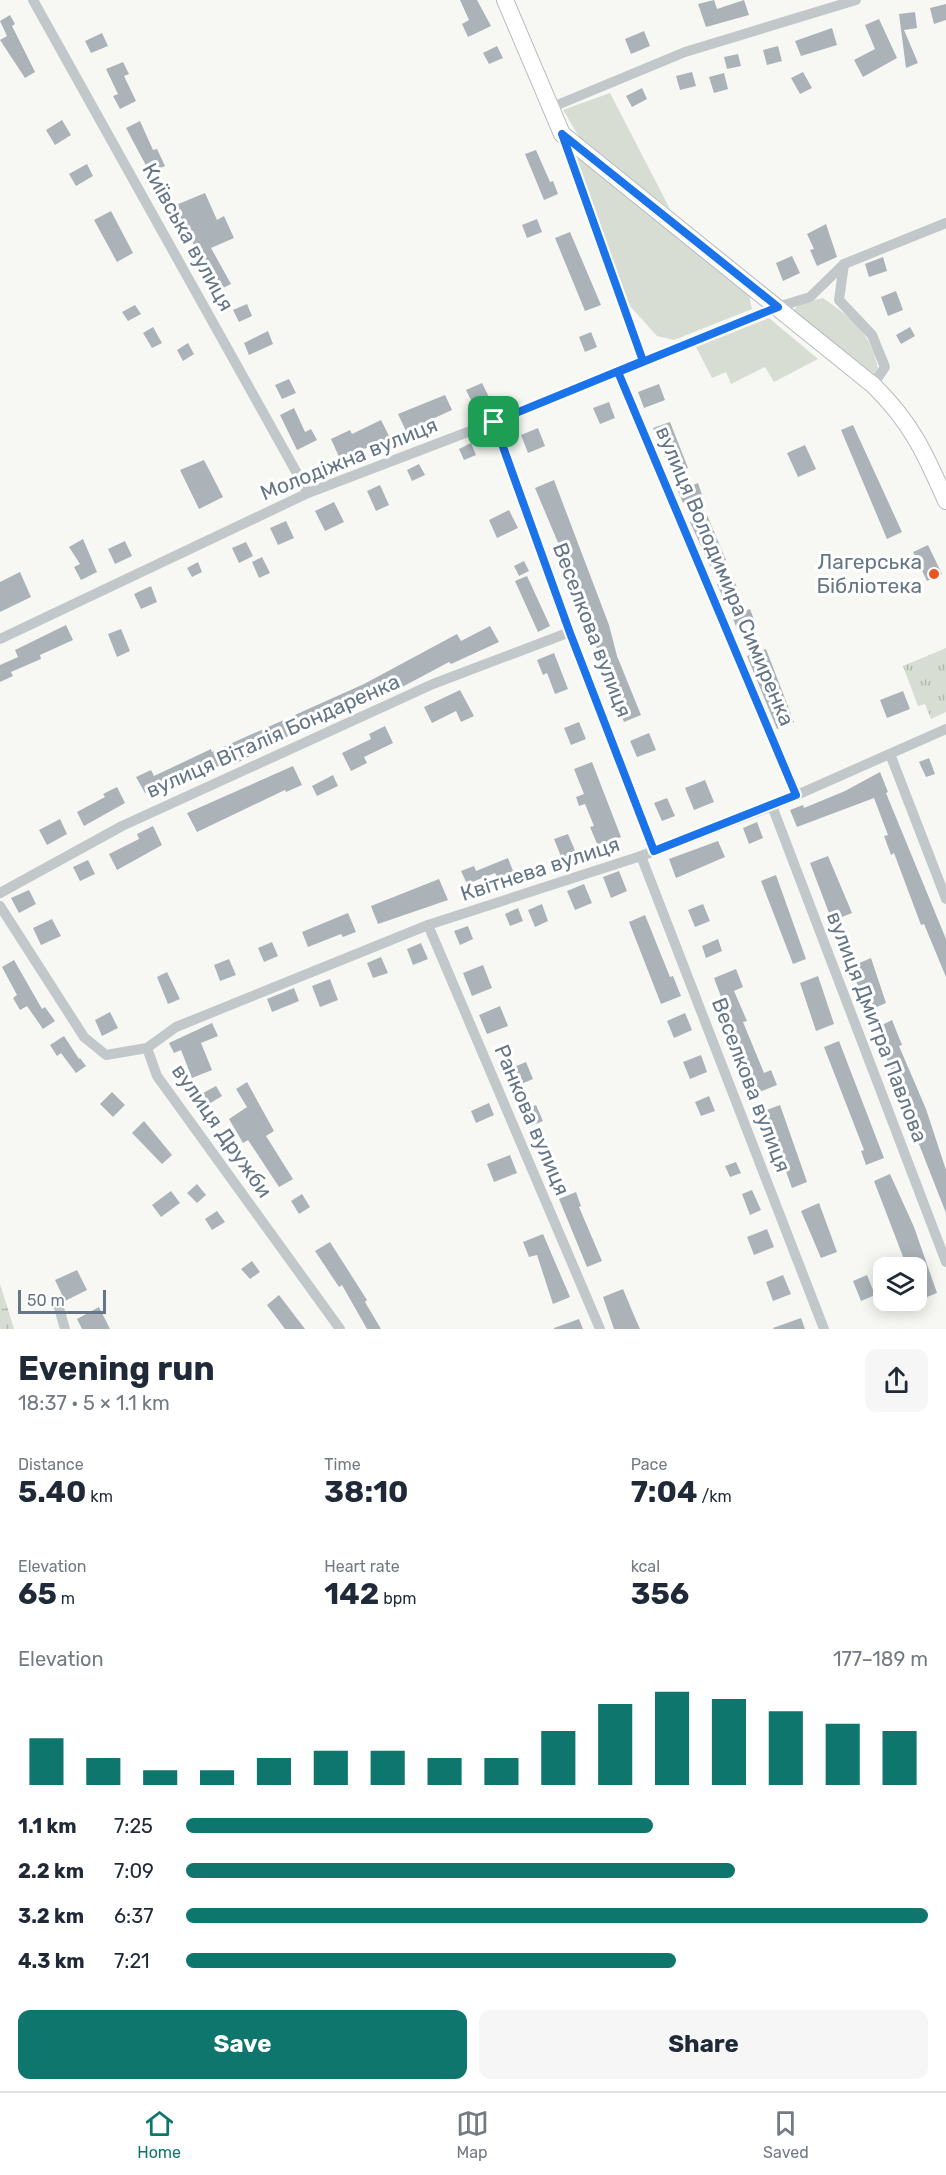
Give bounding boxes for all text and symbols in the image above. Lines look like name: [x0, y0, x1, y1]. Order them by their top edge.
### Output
street label: Київська вулиця: [137, 158, 239, 315]
pin: [468, 396, 519, 447]
icon: arrive: [477, 405, 510, 438]
street label: Молодіжна вулиця: [257, 412, 441, 505]
street label: вулиця Володимира Симиренка: [651, 422, 800, 729]
street label: Веселкова вулиця: [548, 539, 637, 720]
place label: Лагерська Бібліотека: [817, 549, 922, 598]
marker: Лагерська Бібліотека: [927, 567, 941, 581]
street label: вулиця Віталія Бондаренка: [142, 668, 403, 803]
street label: Квітнева вулиця: [457, 831, 623, 906]
street label: вулиця Дмитра Павлова: [822, 908, 933, 1146]
street label: Веселкова вулиця: [707, 994, 796, 1175]
street label: Ранкова вулиця: [489, 1041, 575, 1199]
street label: вулиця Дружби: [167, 1059, 278, 1202]
map controls: [873, 1257, 927, 1311]
button: layers: [873, 1257, 927, 1311]
scale bar: [18, 1287, 106, 1314]
text: 50 m: [27, 1291, 65, 1310]
text: Evening run: [18, 1349, 215, 1388]
button: share: [865, 1349, 928, 1412]
text: 18:37 · 5 × 1.1 km: [18, 1391, 170, 1415]
text: Distance: [18, 1455, 84, 1474]
text: Time: [324, 1455, 361, 1474]
text: Pace: [631, 1455, 667, 1474]
text: 5.40: [18, 1474, 86, 1510]
text: 38:10: [324, 1474, 408, 1510]
text: 7:04: [631, 1474, 698, 1510]
text: km: [86, 1487, 113, 1506]
text: /km: [698, 1487, 732, 1506]
text: Elevation: [18, 1557, 87, 1576]
text: Heart rate: [324, 1557, 400, 1576]
text: kcal: [631, 1557, 660, 1576]
text: 65: [18, 1576, 57, 1612]
text: 142: [324, 1576, 379, 1612]
text: 356: [631, 1576, 689, 1612]
text: m: [57, 1589, 75, 1608]
text: bpm: [379, 1589, 416, 1608]
text: Elevation: [18, 1647, 104, 1671]
text: 177–189 m: [833, 1647, 928, 1671]
text: 1.1 km: [18, 1814, 77, 1838]
text: 7:25: [114, 1814, 153, 1838]
text: 2.2 km: [18, 1859, 84, 1883]
text: 7:09: [114, 1859, 154, 1883]
text: 3.2 km: [18, 1904, 84, 1928]
text: 6:37: [114, 1904, 153, 1928]
text: 4.3 km: [18, 1949, 85, 1973]
text: 7:21: [114, 1949, 150, 1973]
button: Save: [18, 2010, 467, 2079]
button: Share: [479, 2010, 928, 2079]
tab: Home: [137, 2107, 181, 2162]
tab: Map: [456, 2107, 489, 2162]
tab: Saved: [763, 2107, 809, 2162]

